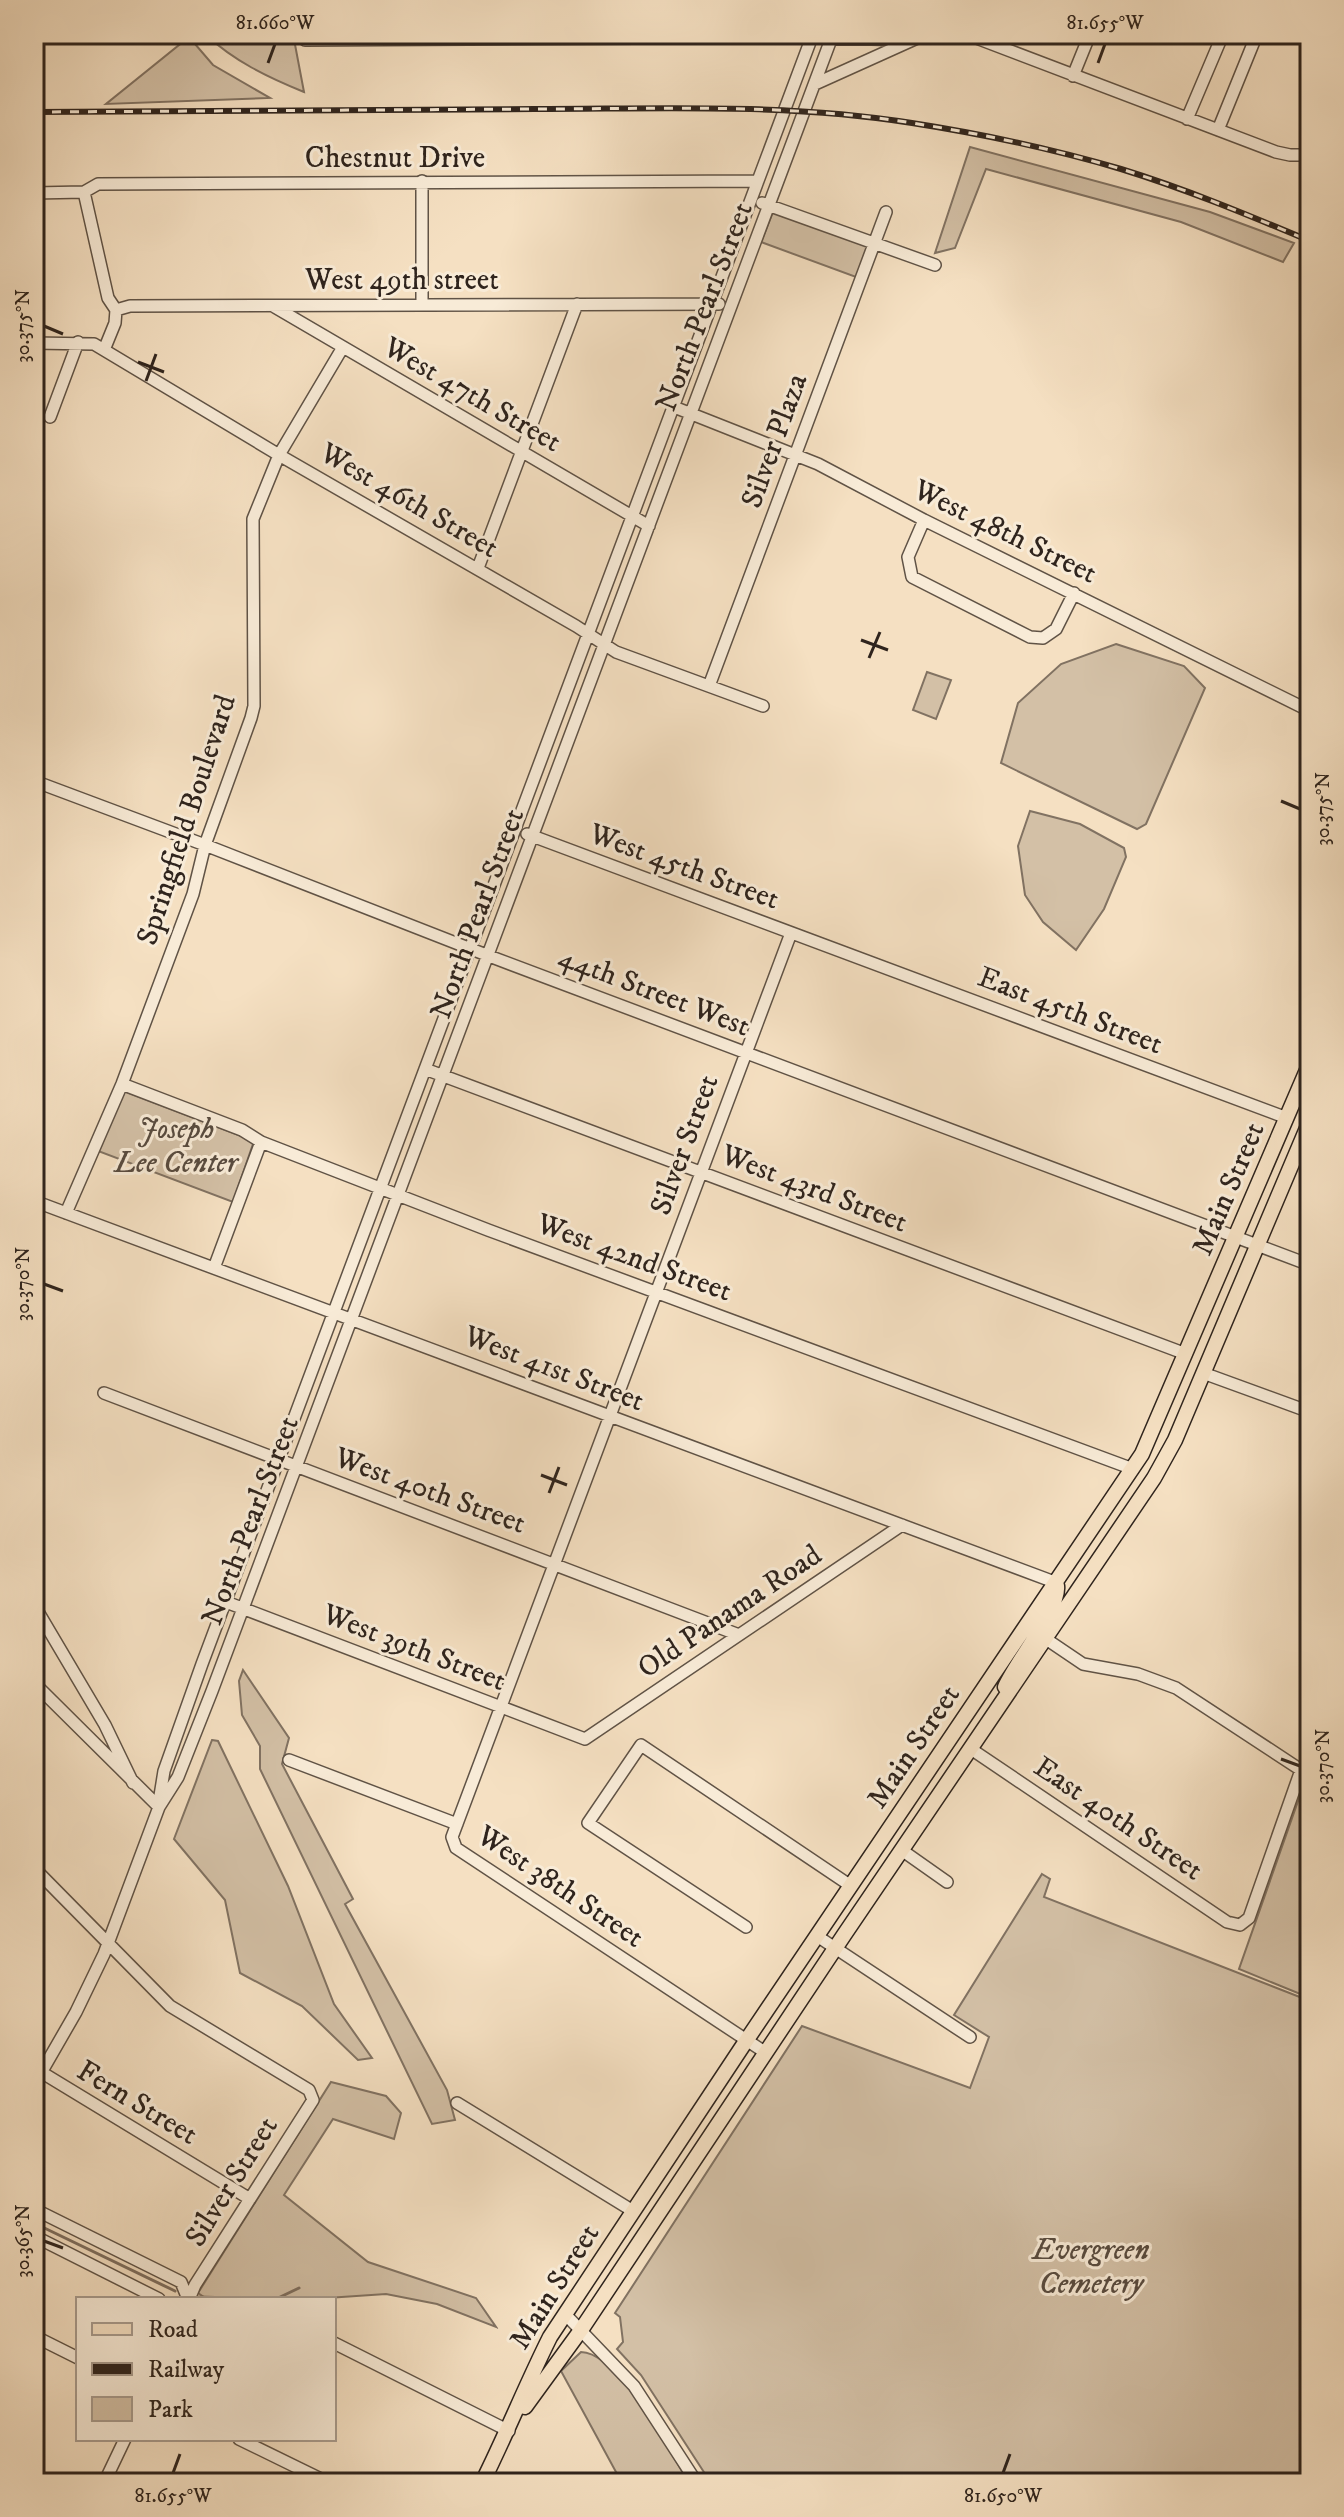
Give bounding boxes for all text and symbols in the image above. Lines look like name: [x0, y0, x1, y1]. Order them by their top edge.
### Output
text: 81.660°W: [236, 11, 315, 36]
text: 81.655°W: [1066, 11, 1144, 36]
street label: Chestnut Drive: [305, 140, 485, 177]
street label: North Pearl Street: [648, 197, 762, 417]
street label: West 49th street: [304, 262, 499, 299]
text: 30.375°N: [11, 289, 36, 363]
street label: West 47th Street: [376, 329, 568, 461]
street label: Silver Plaza: [734, 369, 816, 513]
street label: West 46th Street: [312, 434, 505, 567]
street label: West 48th Street: [906, 471, 1103, 592]
street label: Springfield Boulevard: [129, 690, 245, 950]
text: 30.375°N: [1311, 772, 1336, 846]
street label: North Pearl Street: [423, 804, 533, 1024]
street label: West 45th Street: [583, 815, 784, 918]
street label: 44th Street West: [553, 939, 755, 1045]
street label: East 45th Street: [972, 959, 1168, 1063]
street label: Silver Street: [643, 1070, 727, 1220]
park label: Joseph Lee Center: [113, 1111, 240, 1182]
street label: Main Street: [1184, 1117, 1274, 1261]
street label: West 43rd Street: [715, 1136, 912, 1241]
street label: West 42nd Street: [531, 1205, 736, 1310]
text: 30.370°N: [11, 1247, 36, 1321]
street label: West 41st Street: [458, 1317, 649, 1420]
street label: North Pearl Street: [194, 1411, 308, 1631]
street label: West 40th Street: [328, 1439, 531, 1543]
street label: Old Panama Road: [631, 1537, 829, 1687]
street label: West 39th Street: [316, 1596, 511, 1700]
street label: Main Street: [859, 1678, 969, 1816]
text: 30.370°N: [1311, 1729, 1336, 1803]
street label: East 40th Street: [1026, 1749, 1210, 1889]
street label: West 38th Street: [469, 1817, 651, 1956]
street label: Fern Street: [70, 2053, 204, 2153]
street label: Silver Street: [178, 2110, 286, 2254]
text: 30.365°N: [11, 2204, 36, 2278]
street label: Main Street: [502, 2217, 608, 2357]
park label: Evergreen Cemetery: [1031, 2232, 1149, 2303]
legend: [76, 2297, 336, 2441]
text: Road: [148, 2315, 198, 2345]
text: Railway: [148, 2355, 225, 2385]
text: Park: [148, 2395, 193, 2425]
text: 81.655°W: [134, 2484, 212, 2509]
text: 81.650°W: [964, 2484, 1043, 2509]

